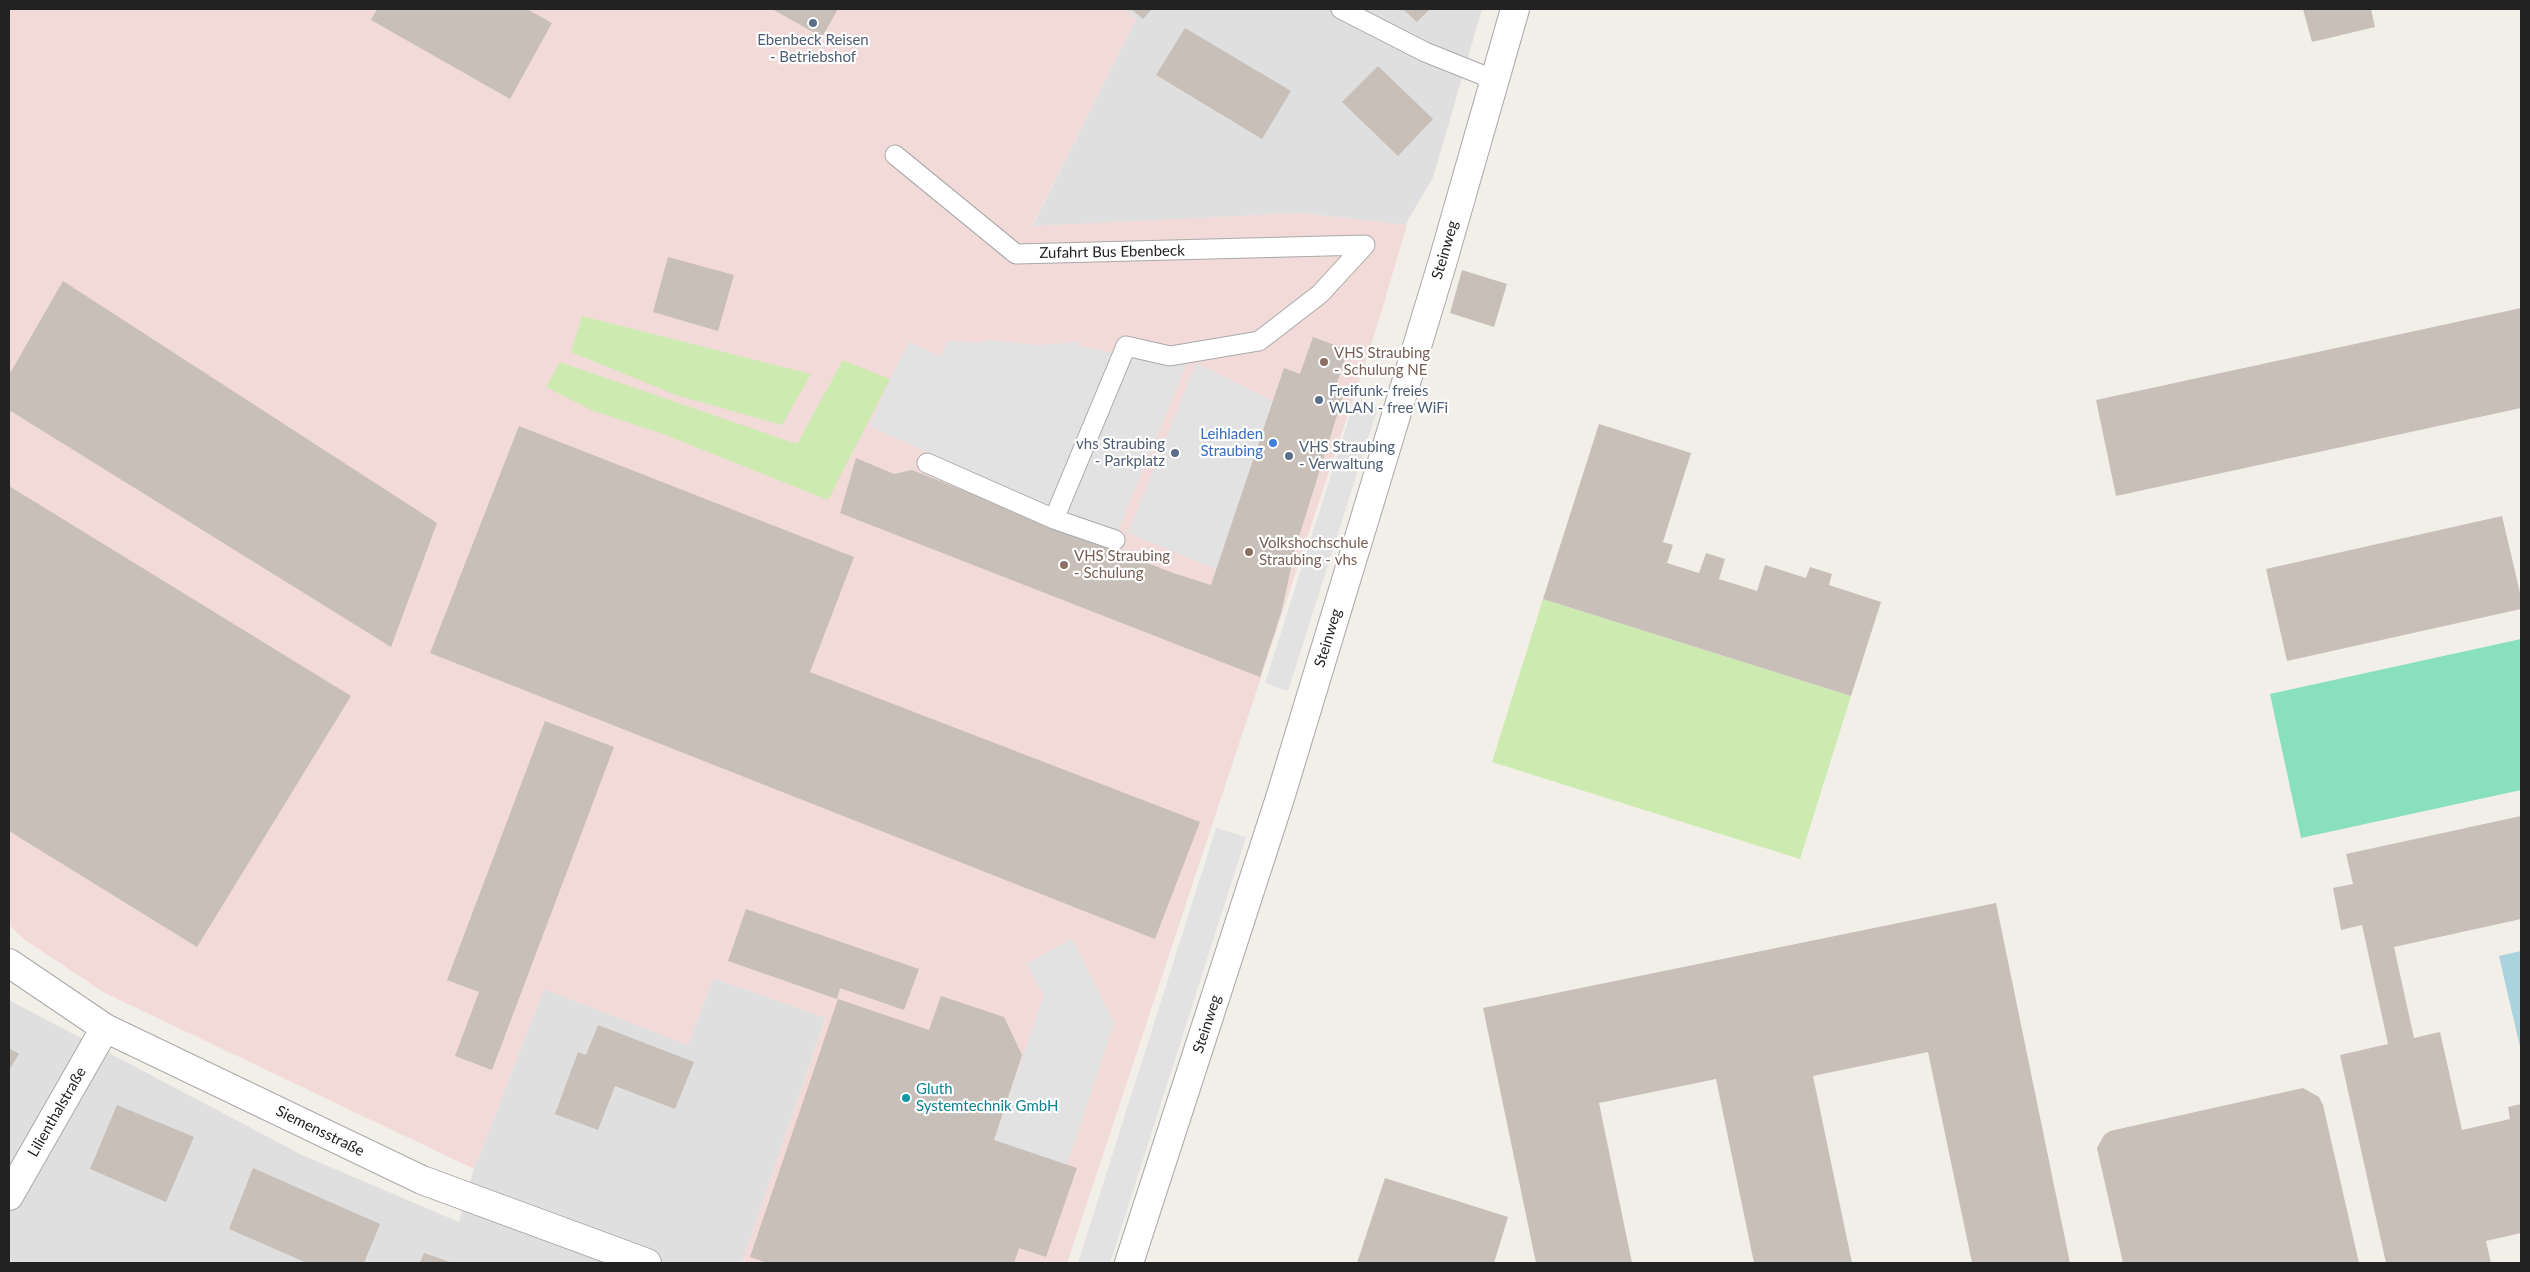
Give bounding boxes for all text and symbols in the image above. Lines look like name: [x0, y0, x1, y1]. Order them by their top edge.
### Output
marker: Ebenbeck Reisen - Betriebshof: [807, 17, 819, 29]
place label: Ebenbeck Reisen - Betriebshof: [757, 31, 869, 66]
street label: Steinweg: [1428, 218, 1462, 282]
street label: Zufahrt Bus Ebenbeck: [1039, 242, 1185, 262]
place label: VHS Straubing - Schulung NE: [1334, 344, 1430, 379]
marker: VHS Straubing - Schulung NE: [1318, 356, 1330, 368]
place label: Freifunk- freies WLAN - free WiFi: [1329, 382, 1448, 417]
marker: Freifunk- freies WLAN - free WiFi: [1313, 394, 1325, 406]
place label: Leihladen Straubing: [1200, 425, 1263, 460]
place label: vhs Straubing - Parkplatz: [1076, 435, 1165, 470]
marker: Leihladen Straubing: [1267, 437, 1279, 449]
place label: VHS Straubing - Verwaltung: [1299, 438, 1395, 473]
marker: vhs Straubing - Parkplatz: [1169, 447, 1181, 459]
marker: VHS Straubing - Verwaltung: [1283, 450, 1295, 462]
place label: Volkshochschule Straubing - vhs: [1259, 534, 1368, 569]
marker: Volkshochschule Straubing - vhs: [1243, 546, 1255, 558]
place label: VHS Straubing - Schulung: [1074, 547, 1170, 582]
marker: VHS Straubing - Schulung: [1058, 559, 1070, 571]
street label: Steinweg: [1311, 606, 1345, 670]
street label: Steinweg: [1189, 993, 1225, 1055]
street label: Lilienthalstraße: [24, 1064, 90, 1160]
place label: Gluth Systemtechnik GmbH: [916, 1080, 1058, 1115]
marker: Gluth Systemtechnik GmbH: [900, 1092, 912, 1104]
street label: Siemensstraße: [273, 1102, 367, 1160]

